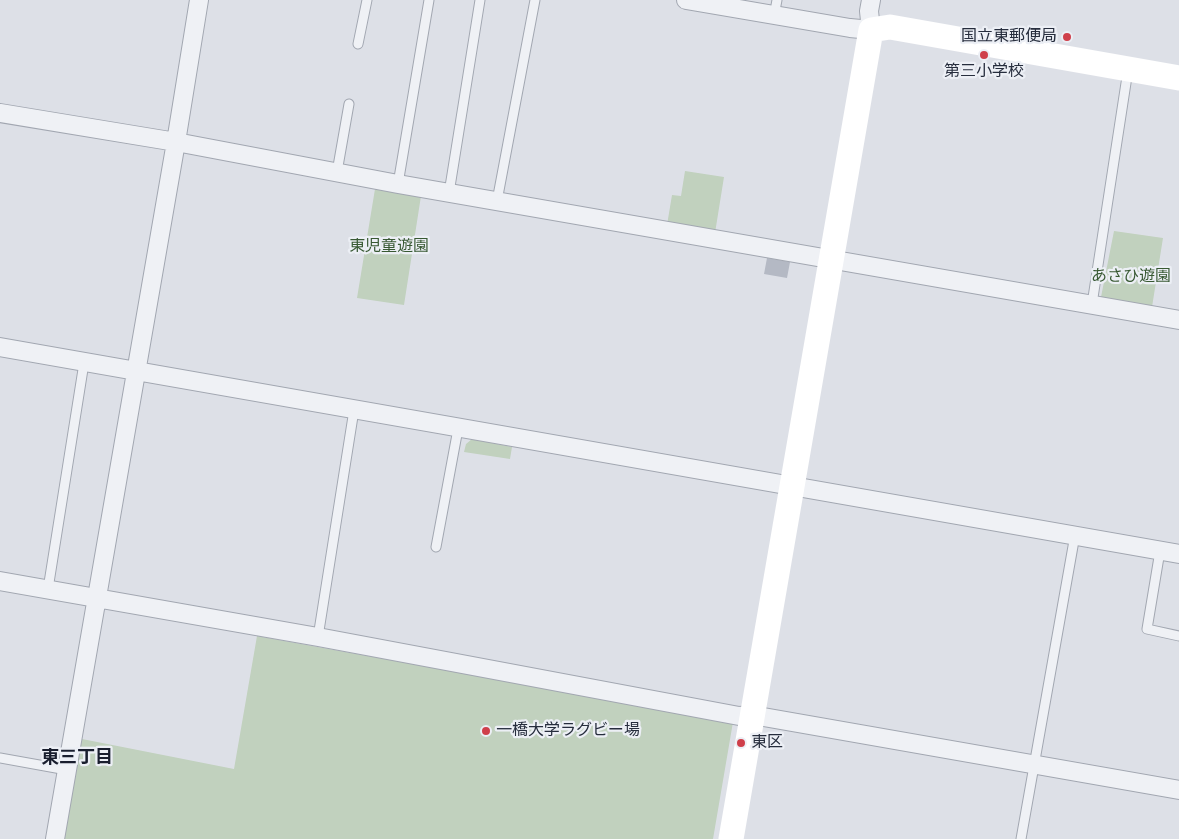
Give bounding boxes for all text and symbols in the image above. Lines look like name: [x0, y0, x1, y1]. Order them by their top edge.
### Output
place label: 国立東郵便局: [961, 27, 1057, 47]
marker: 国立東郵便局: [1061, 31, 1073, 43]
marker: 第三小学校: [978, 49, 990, 61]
place label: 第三小学校: [944, 62, 1024, 82]
park label: 東児童遊園: [349, 237, 429, 257]
park label: あさひ遊園: [1091, 267, 1171, 287]
place label: 一橋大学ラグビー場: [496, 721, 640, 741]
marker: 一橋大学ラグビー場: [480, 725, 492, 737]
place label: 東区: [751, 733, 783, 753]
marker: 東区: [735, 737, 747, 749]
district label: 東三丁目: [41, 747, 113, 769]

